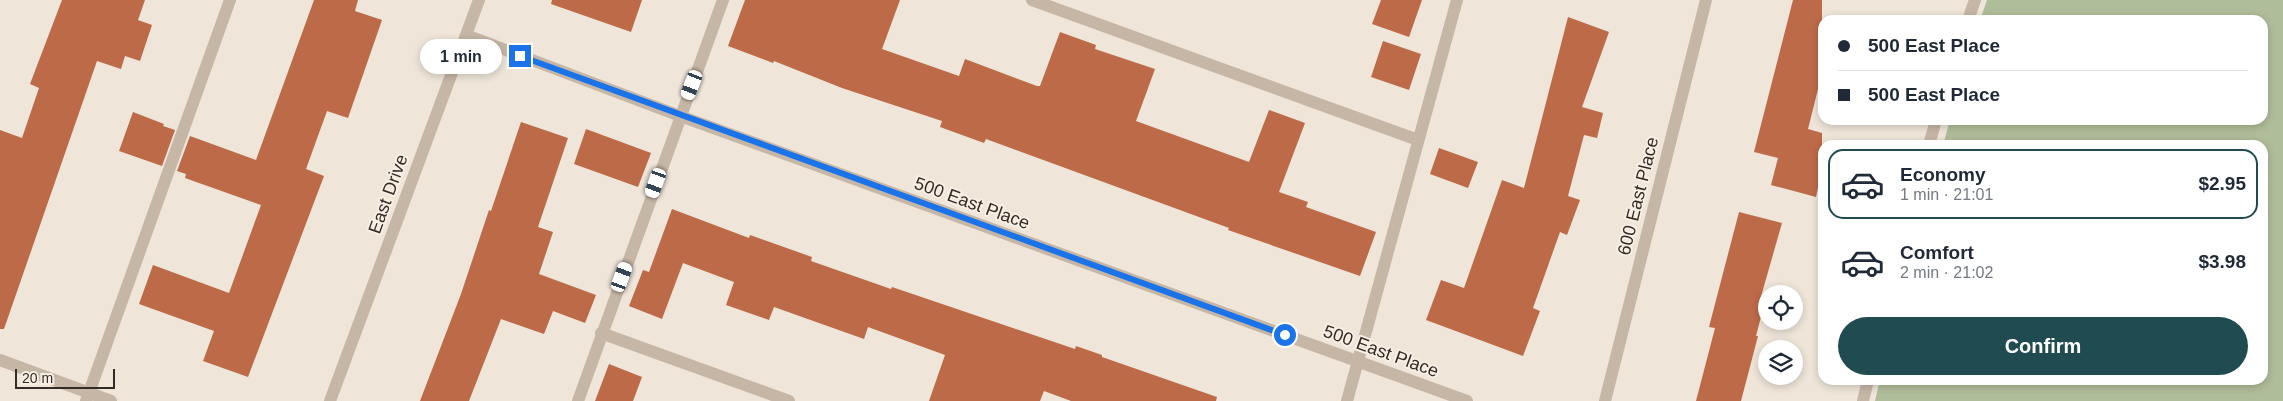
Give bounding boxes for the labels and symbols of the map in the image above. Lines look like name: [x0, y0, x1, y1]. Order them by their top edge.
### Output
callout: 1 min: [420, 38, 502, 74]
route end: [509, 45, 531, 67]
car: [679, 68, 704, 102]
street label: 600 East Place: [1614, 135, 1662, 257]
street label: East Drive: [364, 152, 412, 236]
car: [643, 166, 668, 200]
street label: 500 East Place: [912, 173, 1032, 233]
car: [609, 260, 634, 294]
street label: 500 East Place: [1321, 321, 1441, 381]
route start: [1274, 324, 1296, 346]
scale bar: [15, 366, 115, 389]

